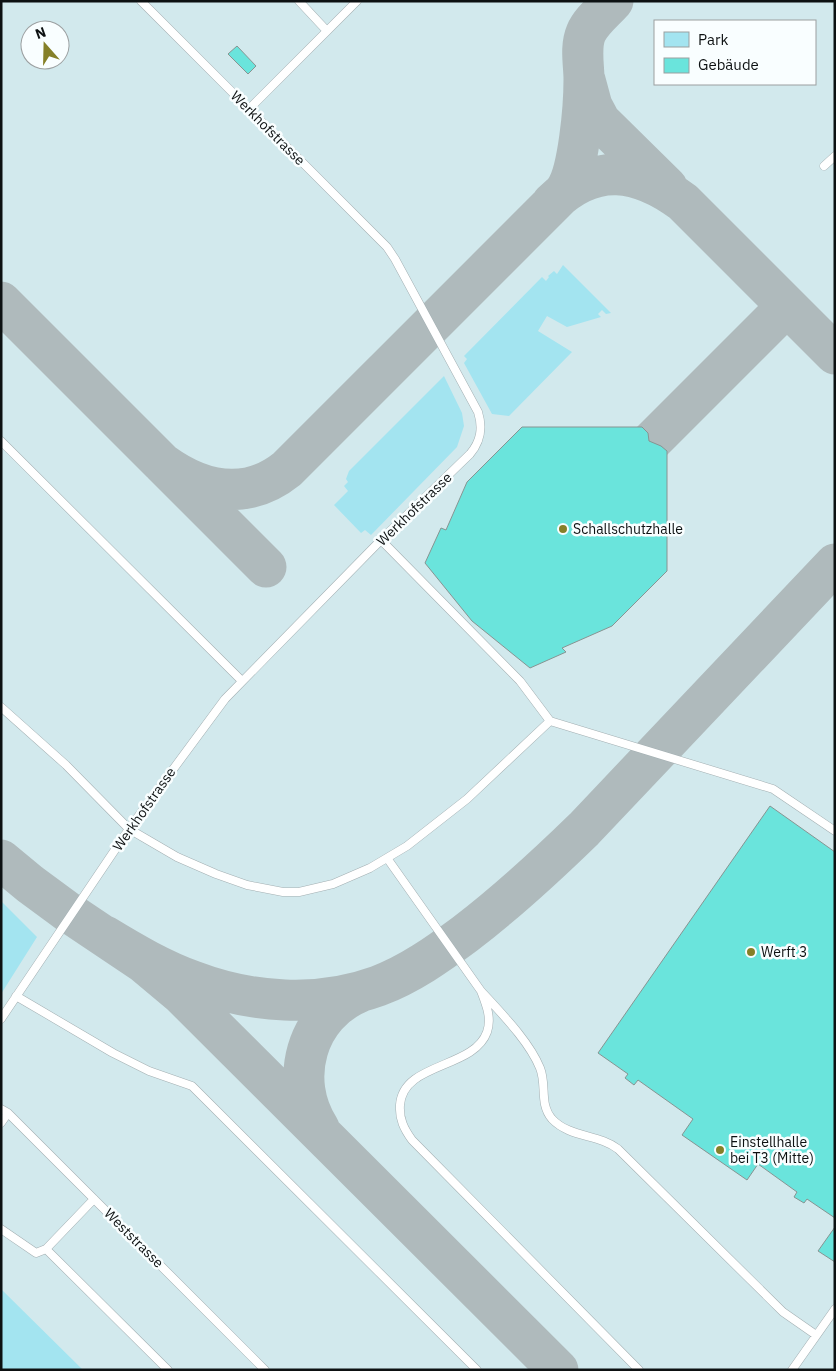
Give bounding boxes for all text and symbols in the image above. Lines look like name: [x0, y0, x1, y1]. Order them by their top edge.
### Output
north arrow: [20, 20, 70, 70]
legend: [654, 20, 816, 85]
text: N: [33, 23, 48, 43]
text: Park: [698, 30, 728, 49]
text: Gebäude: [698, 55, 759, 74]
street label: Werkhofstrasse: [227, 87, 309, 169]
street label: Werkhofstrasse: [372, 468, 456, 550]
place label: Schallschutzhalle: [573, 520, 683, 538]
marker: Schallschutzhalle: [557, 523, 569, 535]
street label: Werkhofstrasse: [108, 763, 180, 854]
place label: Werft 3: [761, 943, 807, 961]
marker: Werft 3: [745, 946, 757, 958]
place label: Einstellhalle bei T3 (Mitte): [730, 1133, 814, 1167]
marker: Einstellhalle bei T3 (Mitte): [714, 1144, 726, 1156]
street label: Weststrasse: [100, 1204, 168, 1272]

